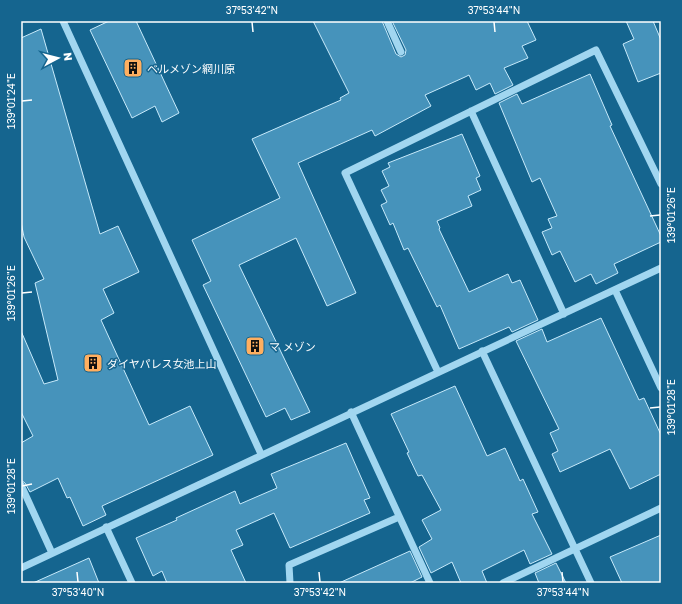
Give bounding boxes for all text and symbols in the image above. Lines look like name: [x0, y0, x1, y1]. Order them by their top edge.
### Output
text: 37°53'42"N: [226, 4, 278, 16]
text: 37°53'44"N: [468, 4, 520, 16]
north arrow: [38, 38, 78, 78]
text: N: [61, 52, 75, 62]
building icon: ベルメゾン網川原: [122, 57, 144, 79]
place label: ベルメゾン網川原: [147, 62, 235, 75]
text: 139°01'24"E: [5, 73, 17, 129]
text: 139°01'26"E: [665, 187, 677, 243]
text: 139°01'26"E: [5, 265, 17, 321]
building icon: マ メゾン: [244, 335, 266, 357]
place label: マ メゾン: [269, 340, 316, 353]
building icon: ダイヤパレス女池上山: [82, 352, 104, 374]
place label: ダイヤパレス女池上山: [107, 357, 216, 370]
text: 139°01'28"E: [665, 379, 677, 435]
text: 139°01'28"E: [5, 458, 17, 514]
text: 37°53'40"N: [52, 586, 104, 598]
text: 37°53'42"N: [294, 586, 346, 598]
text: 37°53'44"N: [537, 586, 589, 598]

